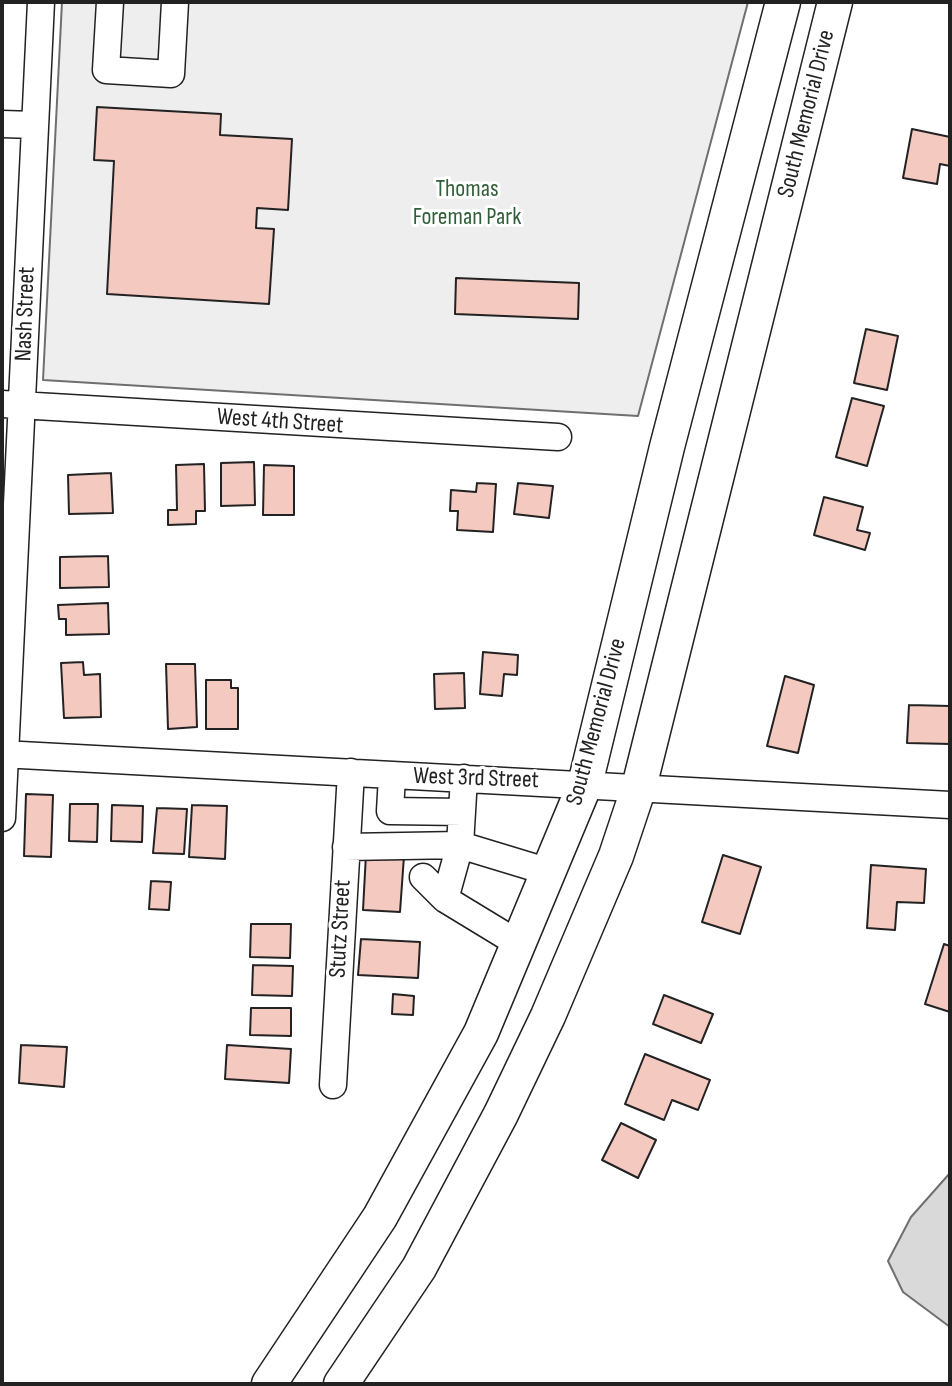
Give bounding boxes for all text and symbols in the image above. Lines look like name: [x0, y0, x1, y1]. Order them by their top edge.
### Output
street label: South Memorial Drive: [772, 27, 842, 201]
park label: Thomas Foreman Park: [413, 176, 521, 232]
street label: Nash Street: [10, 266, 42, 362]
street label: West 4th Street: [216, 403, 344, 441]
street label: South Memorial Drive: [561, 635, 633, 809]
street label: West 3rd Street: [413, 762, 539, 796]
street label: Stutz Street: [324, 879, 358, 979]

